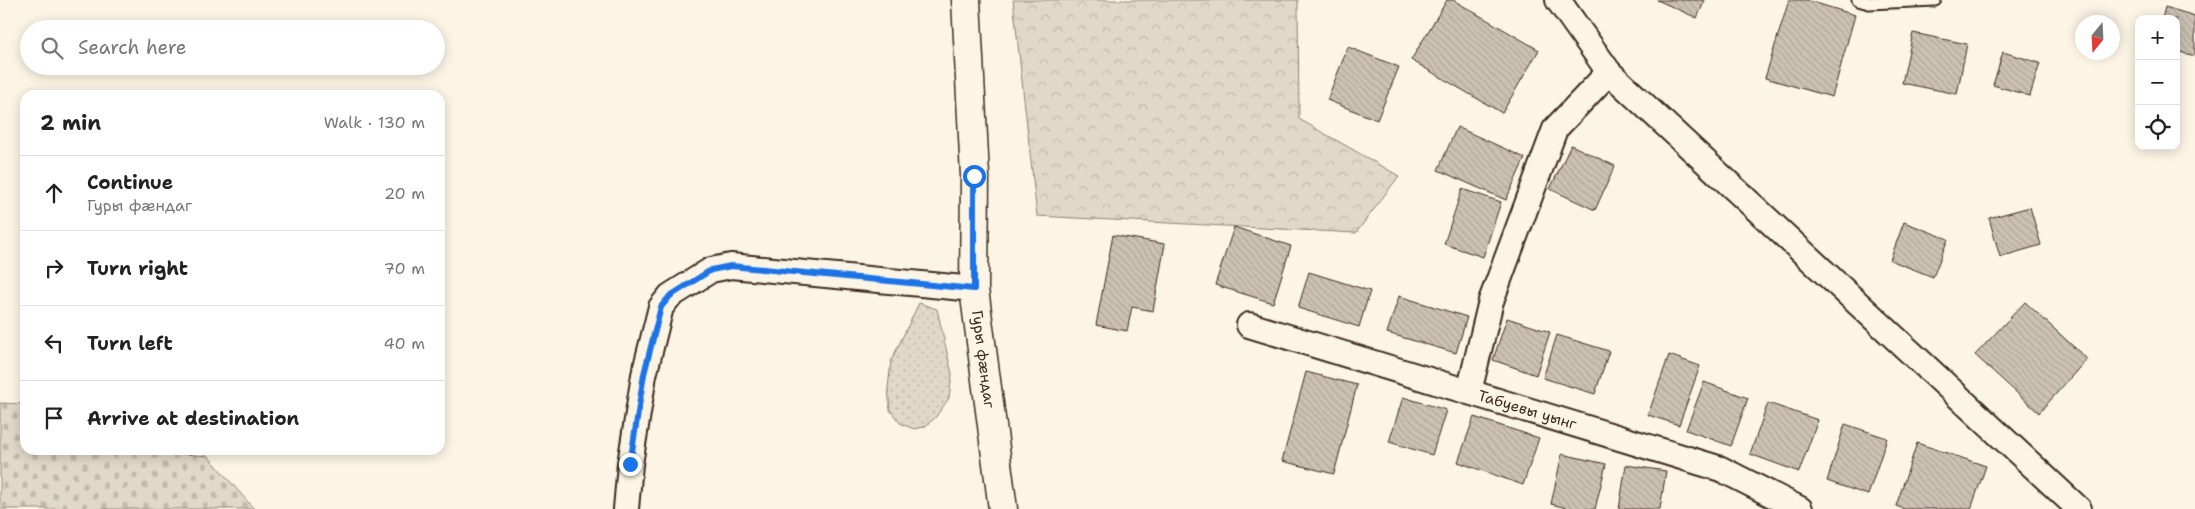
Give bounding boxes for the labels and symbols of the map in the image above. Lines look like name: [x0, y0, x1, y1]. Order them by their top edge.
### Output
north arrow: [2075, 15, 2120, 60]
route start: [963, 165, 986, 188]
street label: Гуры фӕндаг: [967, 309, 1000, 410]
street label: Табуевы уынг: [1476, 385, 1579, 434]
route end: [619, 453, 642, 476]

